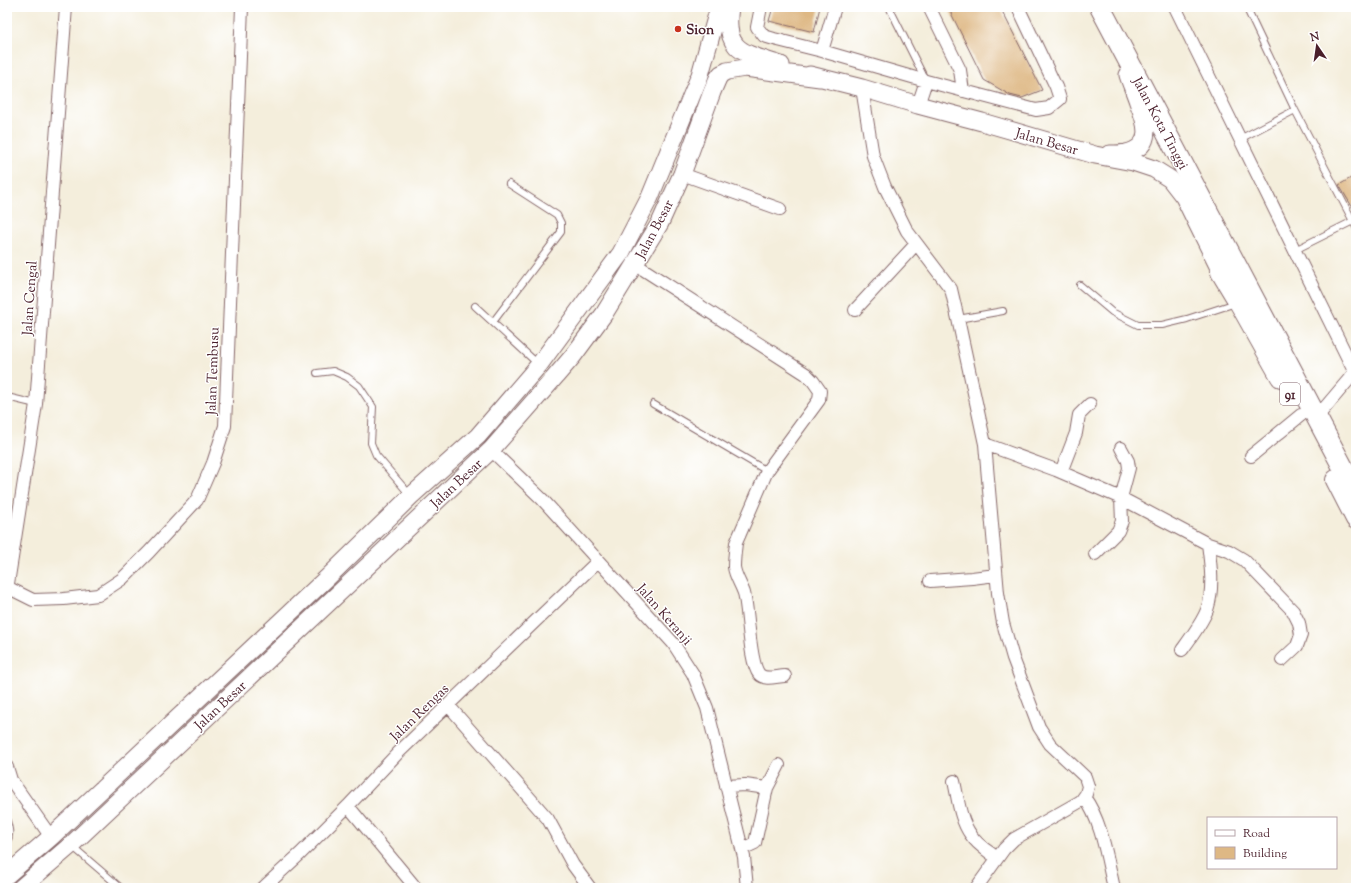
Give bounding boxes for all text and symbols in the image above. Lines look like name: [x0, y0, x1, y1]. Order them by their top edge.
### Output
place label: Sion: [686, 21, 715, 41]
marker: Sion: [673, 24, 683, 34]
north arrow: [1297, 26, 1337, 66]
text: N: [1308, 28, 1321, 46]
street label: Jalan Kota Tinggi: [1126, 73, 1192, 174]
street label: Jalan Besar: [1012, 124, 1081, 162]
street label: Jalan Besar: [631, 196, 680, 264]
street label: Jalan Cengal: [18, 260, 44, 337]
street label: Jalan Tembusu: [202, 327, 226, 416]
road number: 91: [1280, 383, 1300, 405]
street label: Jalan Besar: [426, 455, 488, 514]
street label: Jalan Keranji: [630, 579, 696, 650]
street label: Jalan Besar: [190, 677, 252, 736]
street label: Jalan Rengas: [386, 680, 454, 747]
legend: [1207, 817, 1337, 869]
text: Road: [1243, 825, 1270, 843]
text: Building: [1243, 845, 1287, 863]

